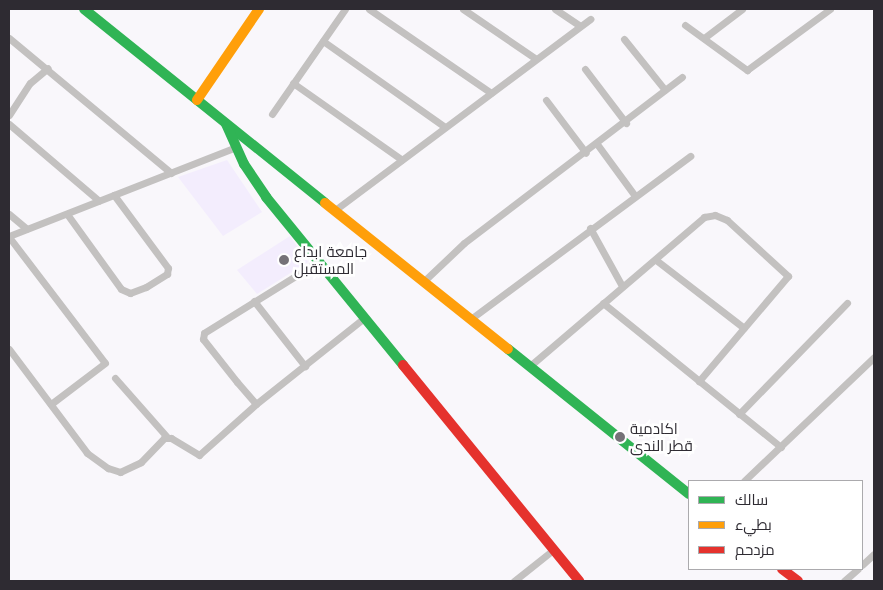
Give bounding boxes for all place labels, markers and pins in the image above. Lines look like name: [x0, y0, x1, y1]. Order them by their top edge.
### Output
place label: جامعة ابداع المستقبل: [294, 242, 367, 277]
marker: جامعة ابداع المستقبل: [278, 254, 290, 266]
place label: اكادمية قطر الندى: [630, 419, 693, 454]
marker: اكادمية قطر الندى: [614, 431, 626, 443]

